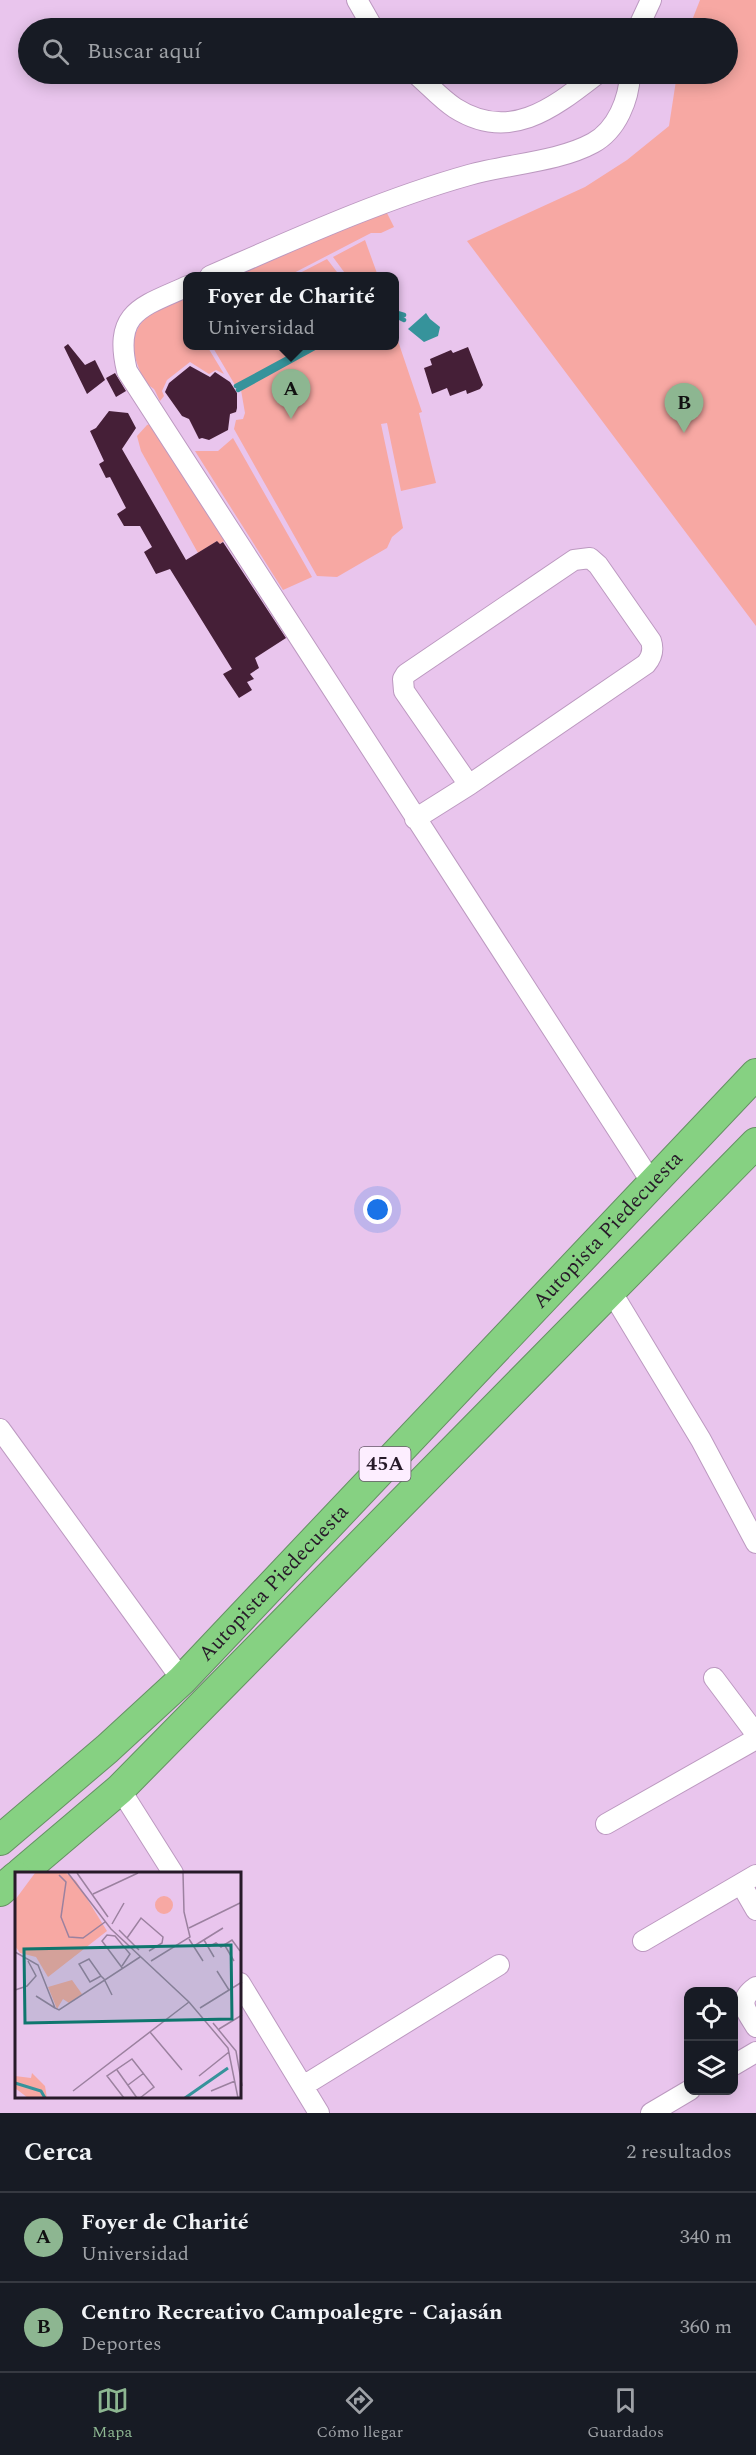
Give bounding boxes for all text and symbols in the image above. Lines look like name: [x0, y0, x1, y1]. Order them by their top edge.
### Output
search box: [18, 18, 738, 84]
icon: search: [39, 35, 72, 68]
text: Buscar aquí: [87, 35, 201, 68]
popup: [183, 272, 399, 350]
text: Foyer de Charité: [207, 280, 375, 313]
text: Universidad: [207, 313, 315, 343]
pin: A: [272, 370, 310, 419]
pin: B: [664, 384, 704, 433]
street label: Autopista Piedecuesta: [525, 1143, 691, 1316]
your location: [363, 1195, 392, 1224]
road number: 45A: [360, 1447, 410, 1481]
street label: Autopista Piedecuesta: [191, 1496, 357, 1669]
inset map: [15, 1872, 242, 2098]
map controls: [684, 1987, 738, 2095]
button: locate: [684, 1987, 738, 2041]
button: layers: [684, 2041, 738, 2095]
text: Cerca: [24, 2132, 92, 2172]
text: 2 resultados: [626, 2137, 732, 2167]
text: Foyer de Charité: [81, 2206, 249, 2239]
text: A: [36, 2222, 51, 2252]
text: 340 m: [680, 2222, 732, 2252]
text: Universidad: [81, 2239, 189, 2269]
text: Centro Recreativo Campoalegre - Cajasán: [81, 2296, 503, 2329]
text: B: [36, 2312, 51, 2342]
text: 360 m: [680, 2312, 732, 2342]
text: Deportes: [81, 2329, 162, 2359]
tab: Mapa: [92, 2384, 132, 2444]
tab: Cómo llegar: [316, 2384, 403, 2444]
tab: Guardados: [587, 2384, 664, 2444]

